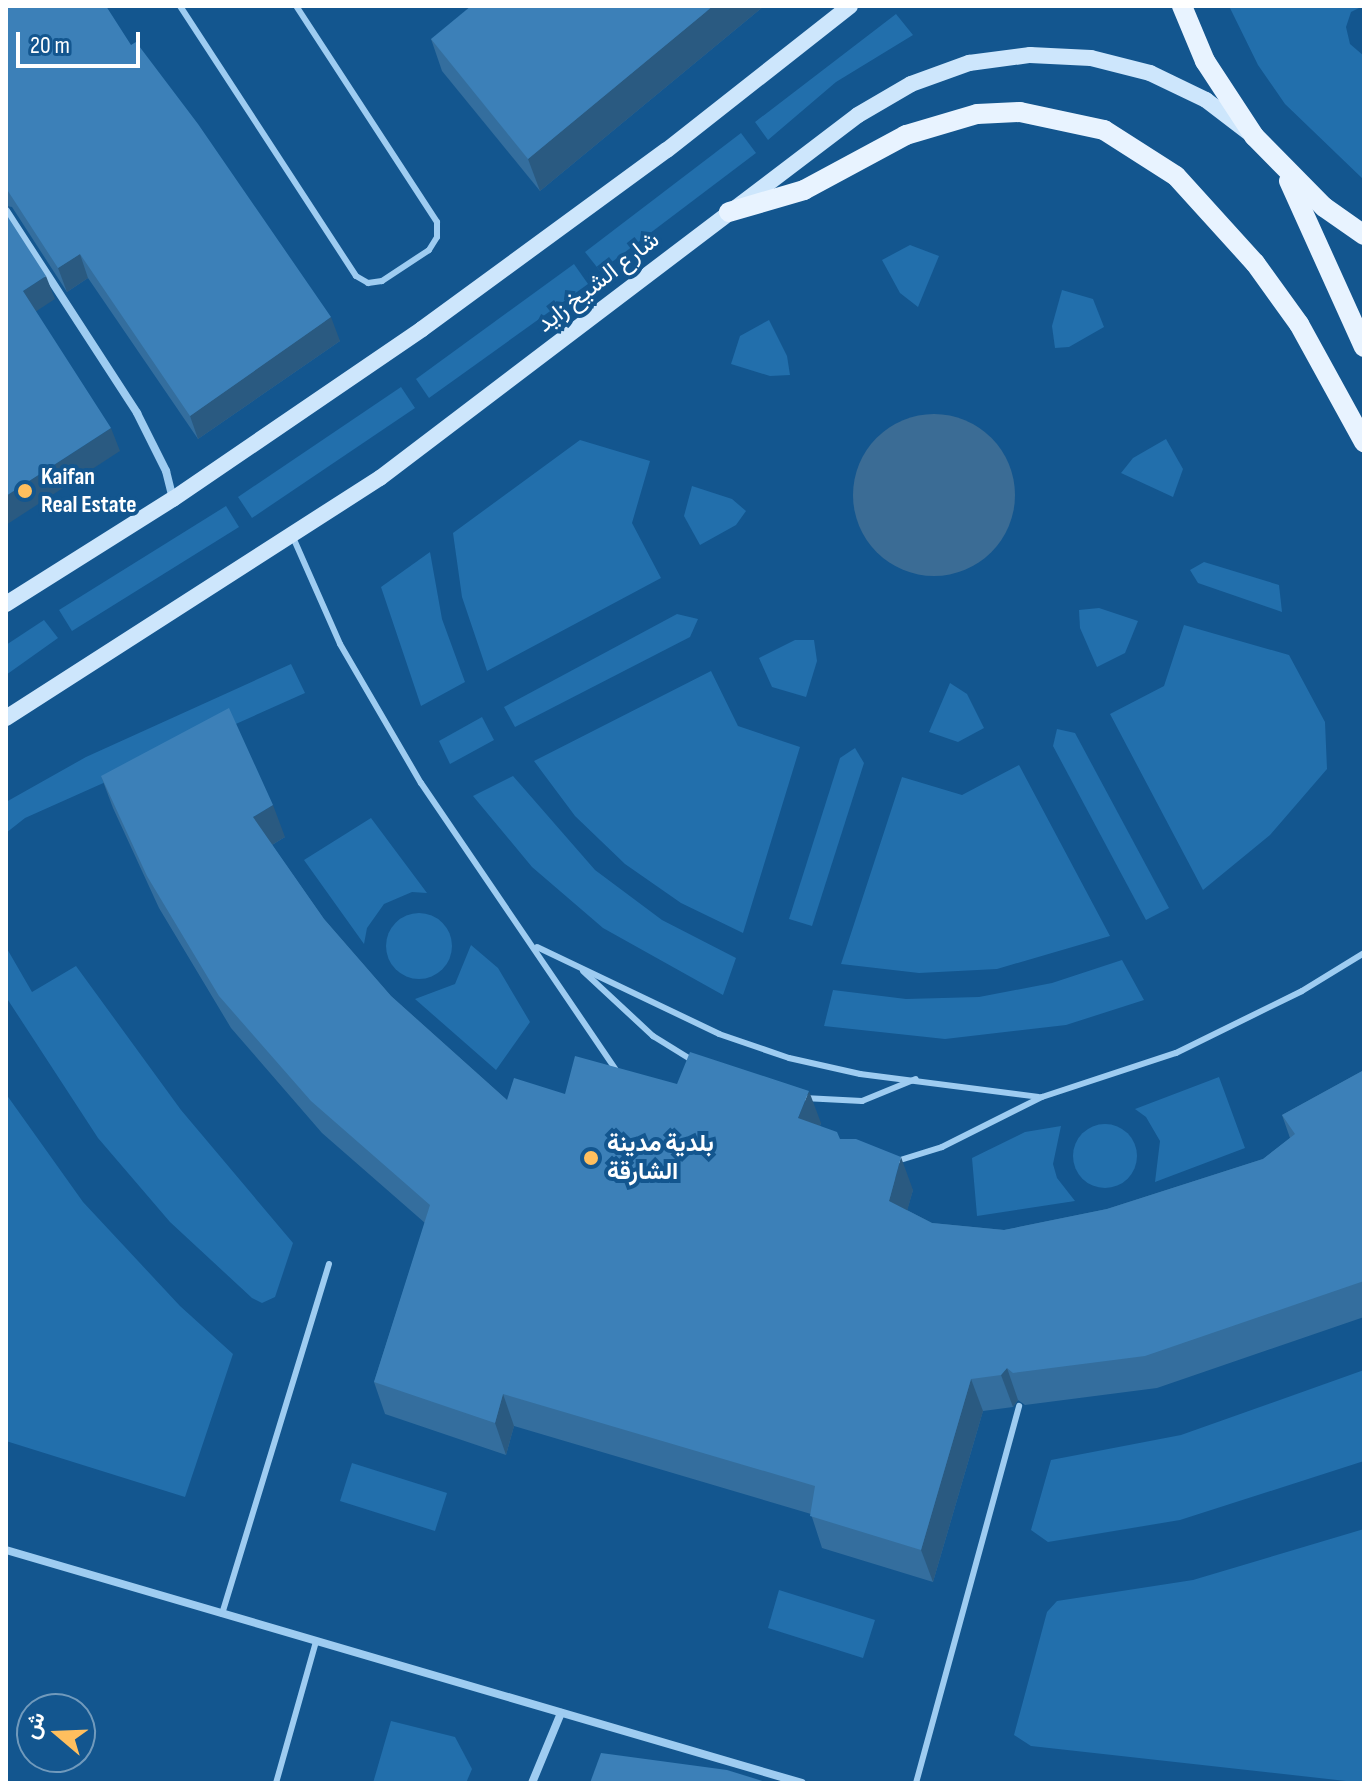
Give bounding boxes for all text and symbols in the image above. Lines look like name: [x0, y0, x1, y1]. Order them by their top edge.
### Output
scale bar: [20, 16, 144, 66]
text: 20 m: [30, 31, 70, 60]
street label: شارع الشيخ زايد: [531, 225, 665, 339]
place label: Kaifan Real Estate: [41, 463, 137, 519]
marker: Kaifan Real Estate: [16, 482, 34, 500]
place label: بلدية مدينة الشارقة: [607, 1130, 714, 1186]
marker: بلدية مدينة الشارقة: [582, 1149, 600, 1167]
north arrow: [16, 1693, 96, 1773]
text: ش: [18, 1709, 52, 1743]

